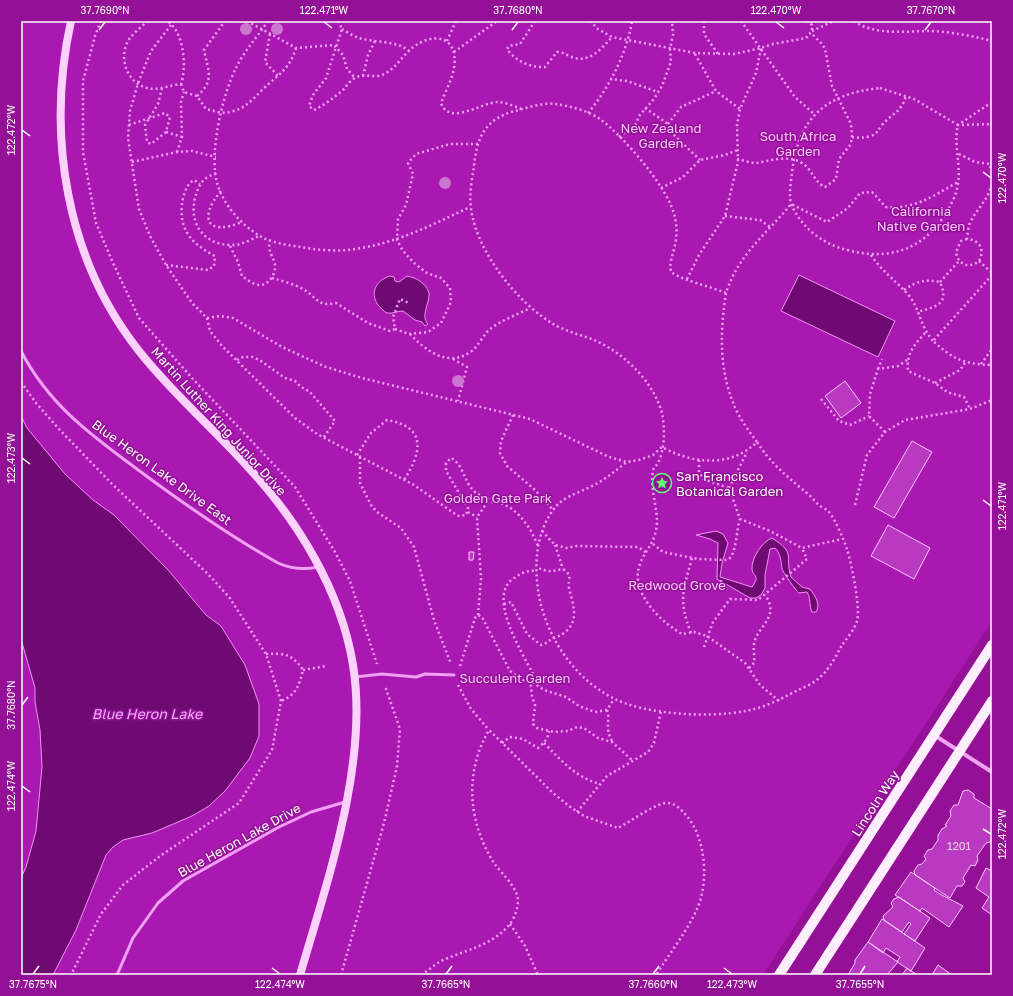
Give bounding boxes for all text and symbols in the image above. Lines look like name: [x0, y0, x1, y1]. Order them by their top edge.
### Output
text: 37.7690°N: [80, 4, 130, 16]
text: 122.471°W: [300, 4, 349, 16]
text: 37.7680°N: [493, 4, 543, 16]
text: 122.470°W: [751, 4, 802, 16]
text: 37.7670°N: [907, 4, 955, 16]
text: 122.472°W: [5, 105, 17, 155]
park label: New Zealand Garden: [621, 120, 702, 151]
park label: South Africa Garden: [760, 128, 836, 159]
text: 122.470°W: [996, 152, 1008, 203]
park label: California Native Garden: [877, 203, 965, 234]
street label: Martin Luther King Junior Drive: [148, 343, 290, 499]
street label: Blue Heron Lake Drive East: [89, 416, 235, 528]
text: 122.473°W: [5, 433, 17, 483]
place label: San Francisco Botanical Garden: [676, 468, 783, 499]
place icon: San Francisco Botanical Garden: [651, 472, 673, 494]
text: 122.471°W: [996, 481, 1008, 530]
park label: Golden Gate Park: [444, 490, 553, 506]
park label: Redwood Grove: [628, 577, 726, 593]
park label: Succulent Garden: [459, 670, 571, 686]
text: 37.7680°N: [5, 680, 17, 730]
water label: Blue Heron Lake: [92, 705, 203, 722]
text: 122.474°W: [5, 761, 17, 811]
street label: Lincoln Way: [848, 766, 903, 839]
street label: Blue Heron Lake Drive: [175, 800, 303, 880]
text: 122.472°W: [996, 809, 1008, 859]
house number: 1201: [947, 839, 971, 852]
text: 37.7675°N: [9, 978, 57, 990]
text: 122.474°W: [255, 978, 305, 990]
text: 37.7665°N: [422, 978, 470, 990]
text: 37.7660°N: [628, 978, 678, 990]
text: 122.473°W: [707, 978, 757, 990]
text: 37.7655°N: [836, 978, 884, 990]

